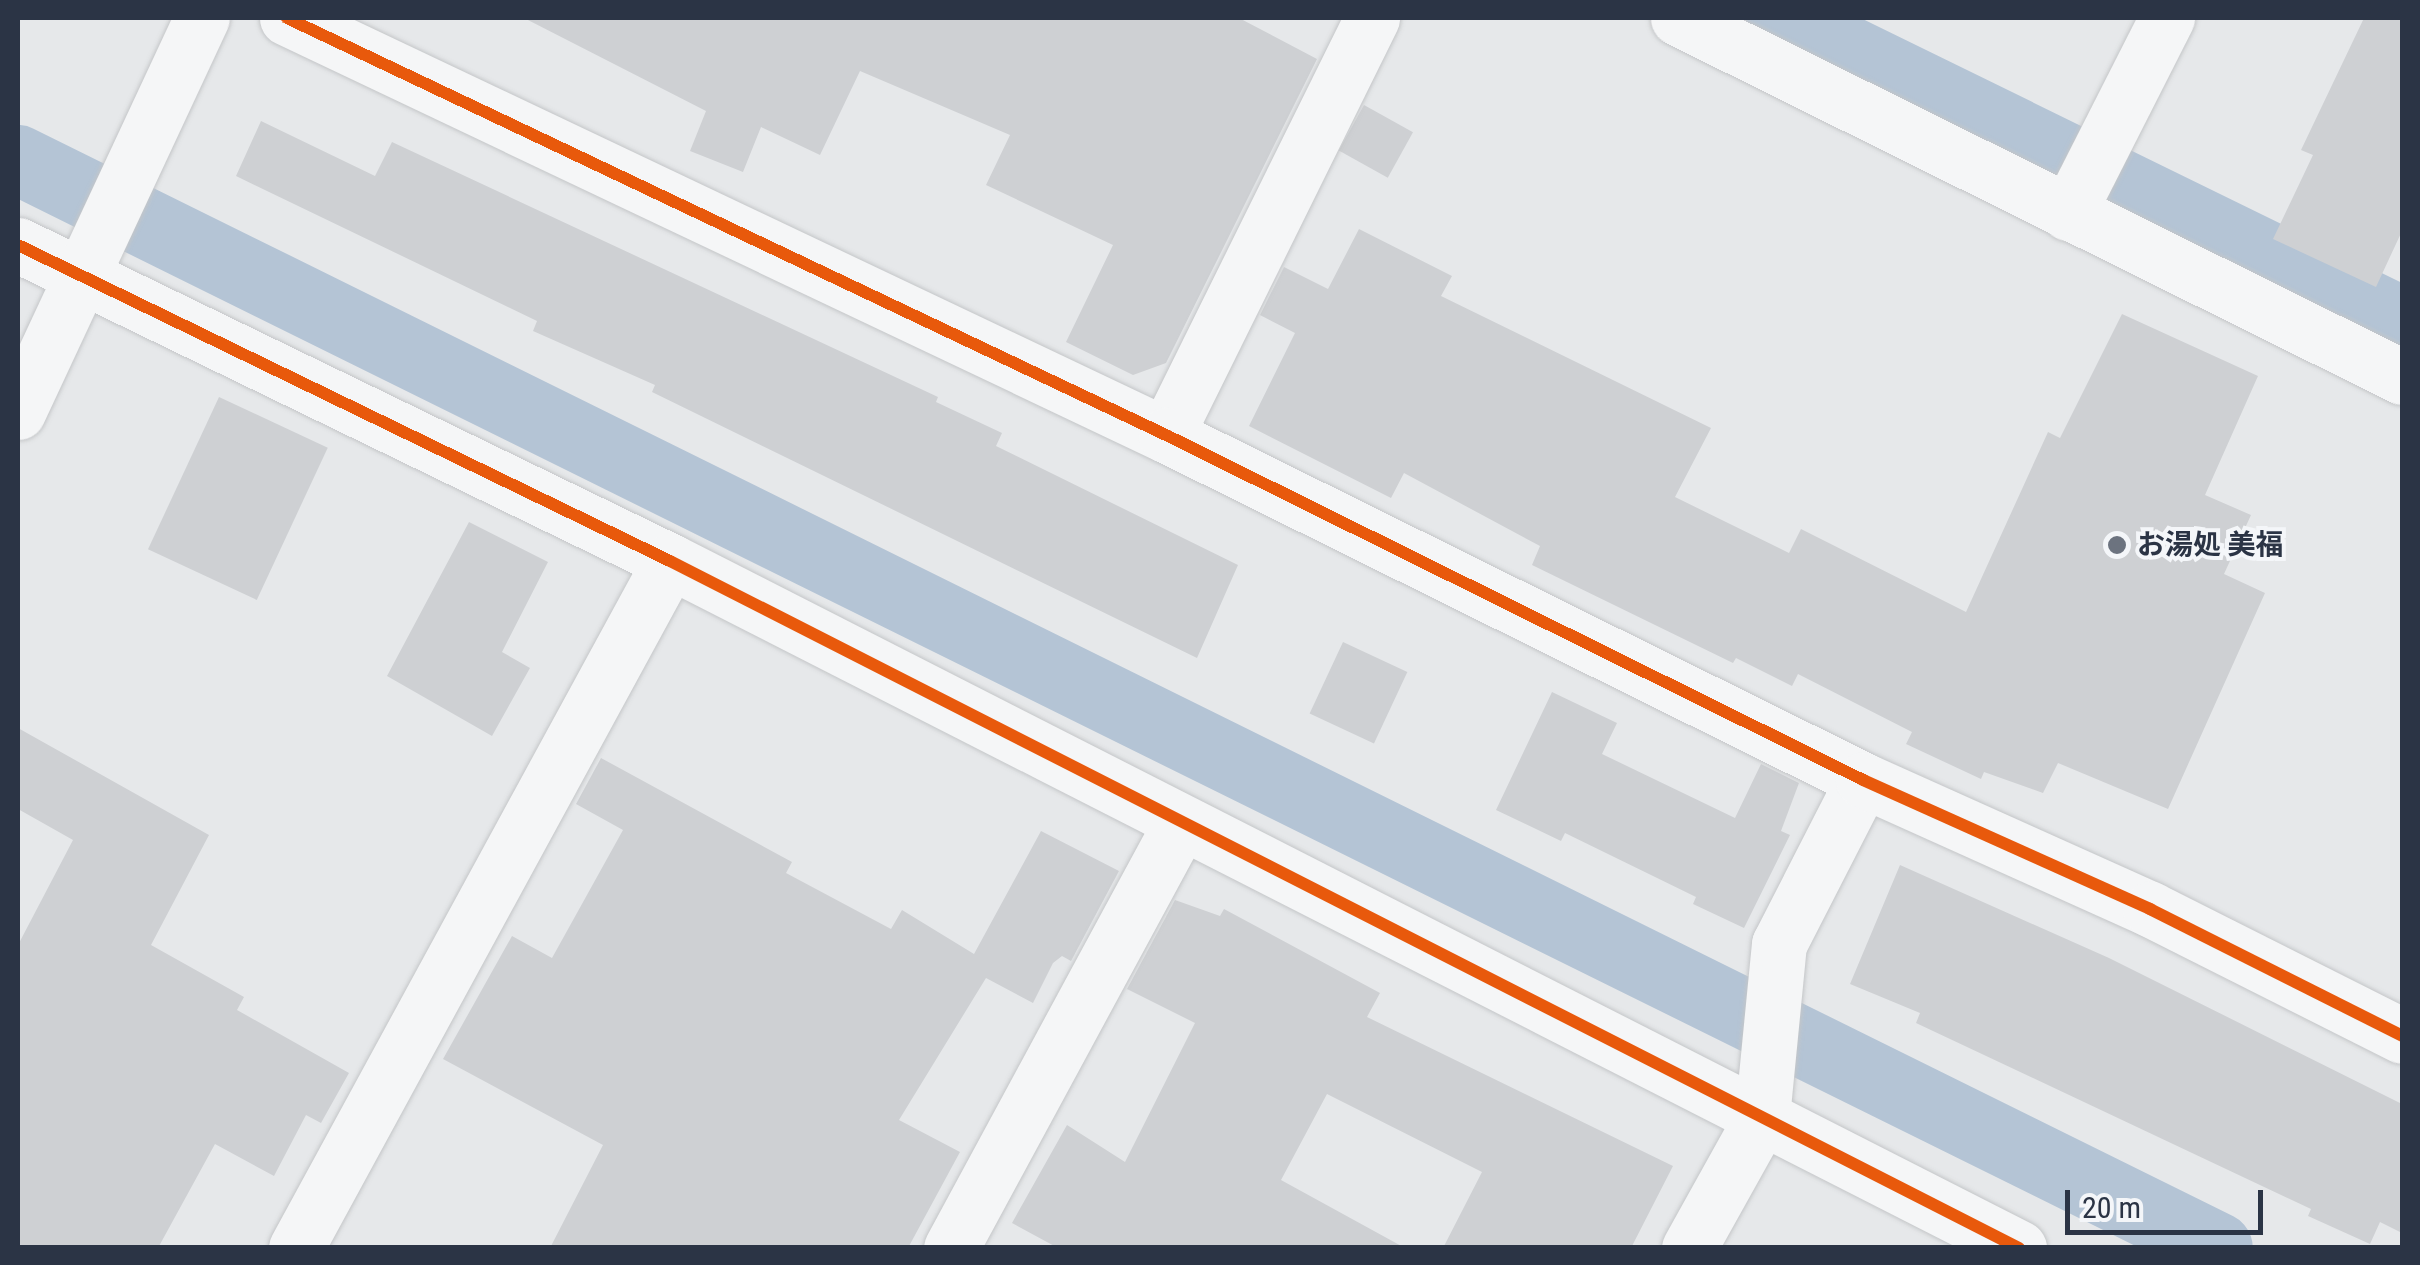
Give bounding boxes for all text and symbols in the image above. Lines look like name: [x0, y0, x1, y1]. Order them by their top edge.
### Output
place label: お湯処 美福: [2137, 528, 2283, 562]
marker: お湯処 美福: [2106, 534, 2128, 556]
scale bar: [2070, 1170, 2268, 1232]
text: 20 m: [2082, 1190, 2141, 1225]

